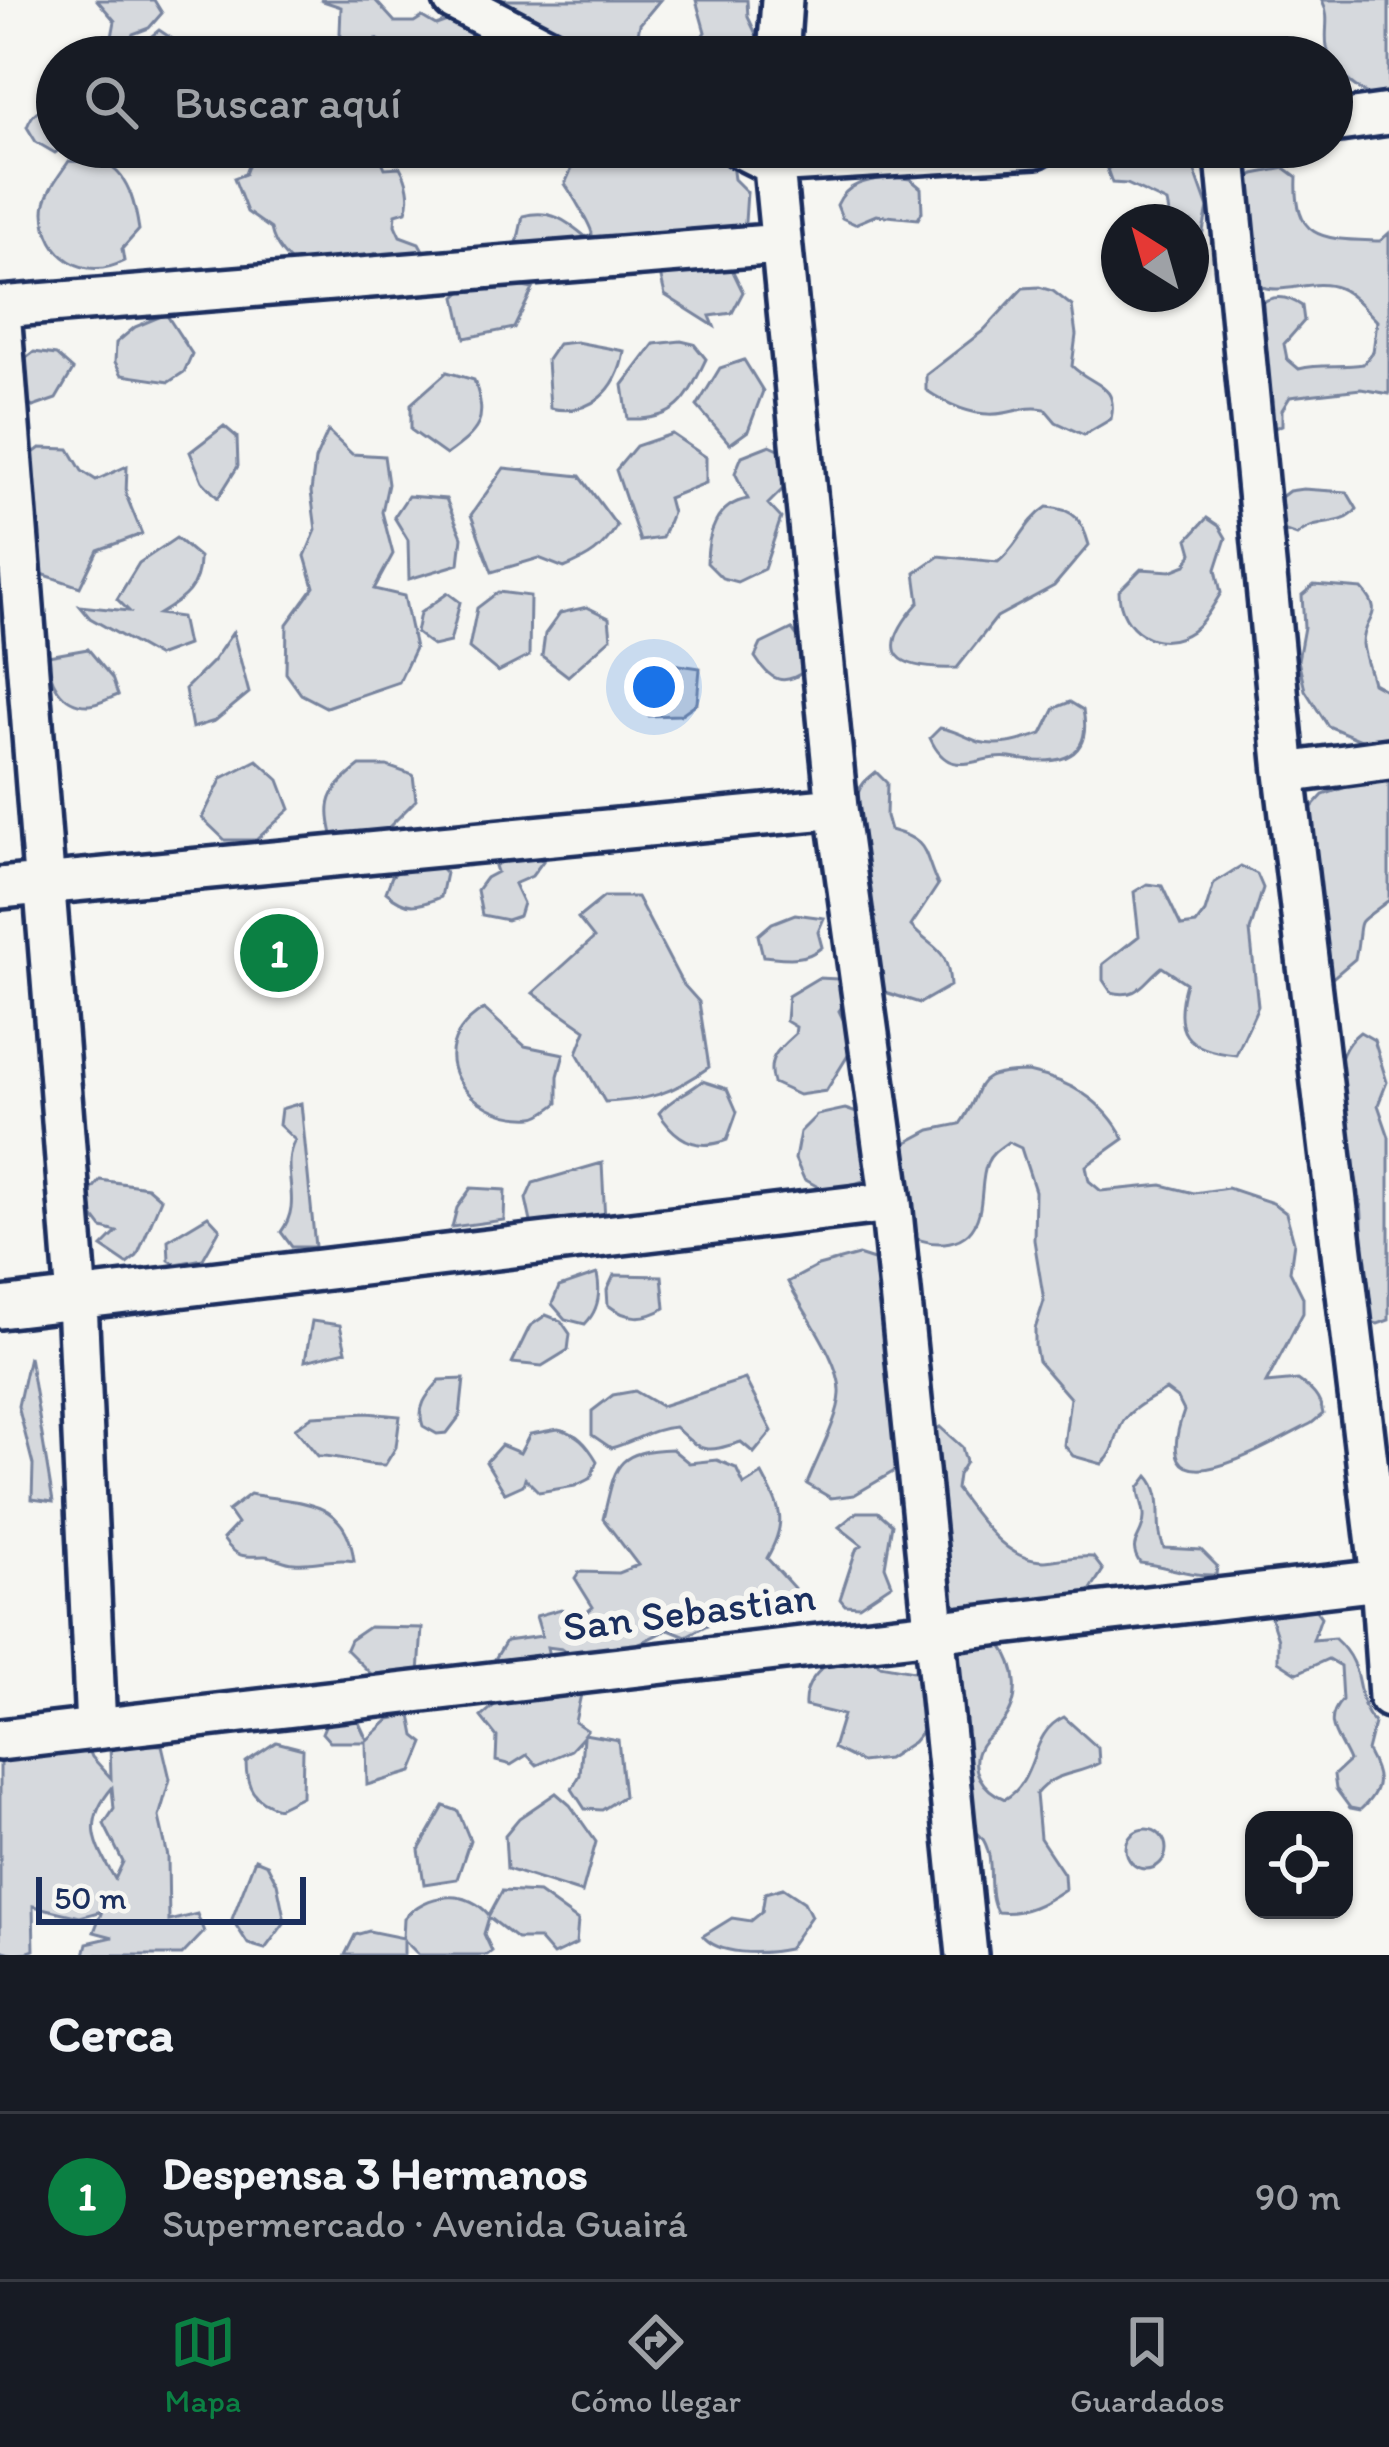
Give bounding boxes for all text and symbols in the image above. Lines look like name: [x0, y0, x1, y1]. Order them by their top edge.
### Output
search box: [36, 36, 1353, 168]
icon: search: [78, 69, 144, 135]
text: Buscar aquí: [174, 75, 401, 129]
north arrow: [1101, 204, 1209, 312]
your location: [624, 657, 684, 717]
pin: 1: [240, 908, 318, 998]
street label: San Sebastian: [560, 1570, 818, 1652]
map controls: [1245, 1811, 1353, 1919]
button: locate: [1245, 1811, 1353, 1919]
scale bar: [36, 1871, 306, 1924]
text: 50 m: [54, 1878, 127, 1917]
text: Cerca: [48, 2003, 174, 2064]
text: Despensa 3 Hermanos: [162, 2146, 588, 2200]
text: 1: [78, 2173, 96, 2220]
text: 90 m: [1255, 2173, 1341, 2220]
text: Supermercado · Avenida Guairá: [162, 2200, 688, 2247]
tab: Mapa: [164, 2309, 241, 2420]
tab: Cómo llegar: [570, 2309, 741, 2420]
tab: Guardados: [1070, 2309, 1225, 2420]

